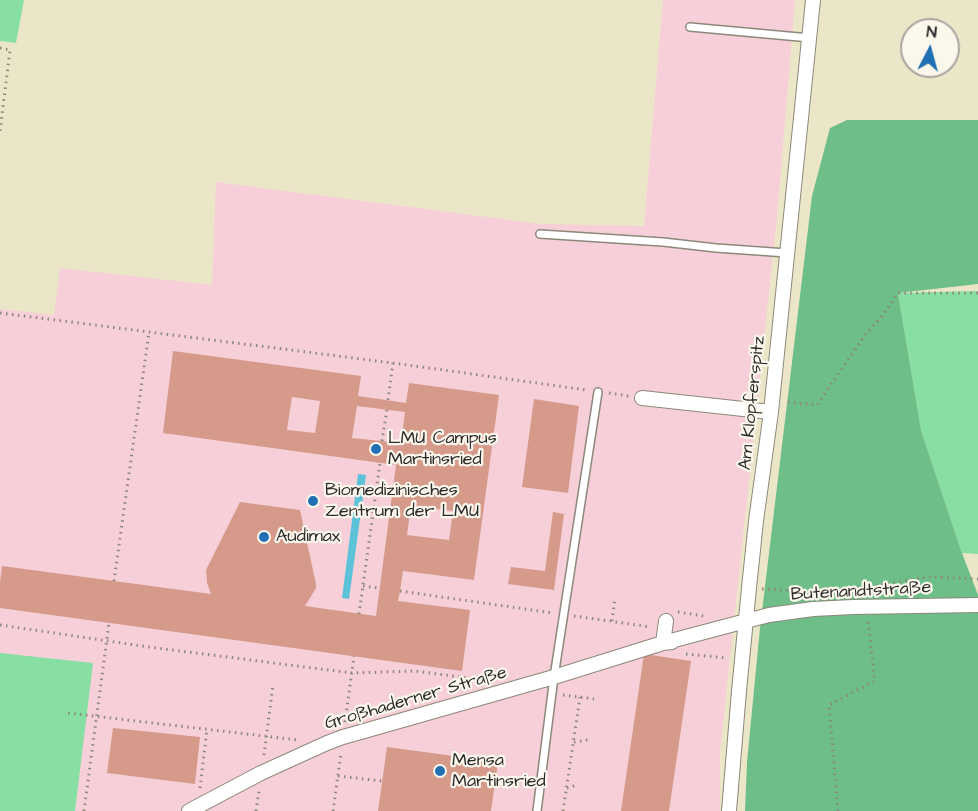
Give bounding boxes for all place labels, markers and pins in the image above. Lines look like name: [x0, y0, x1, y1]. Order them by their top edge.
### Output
place label: LMU Campus Martinsried: [388, 428, 497, 470]
marker: LMU Campus Martinsried: [369, 442, 383, 456]
place label: Biomedizinisches Zentrum der LMU: [325, 480, 479, 522]
marker: Biomedizinisches Zentrum der LMU: [306, 494, 320, 508]
place label: Audimax: [276, 526, 340, 548]
marker: Audimax: [257, 530, 271, 544]
place label: Mensa Martinsried: [452, 750, 546, 792]
marker: Mensa Martinsried: [433, 764, 447, 778]

